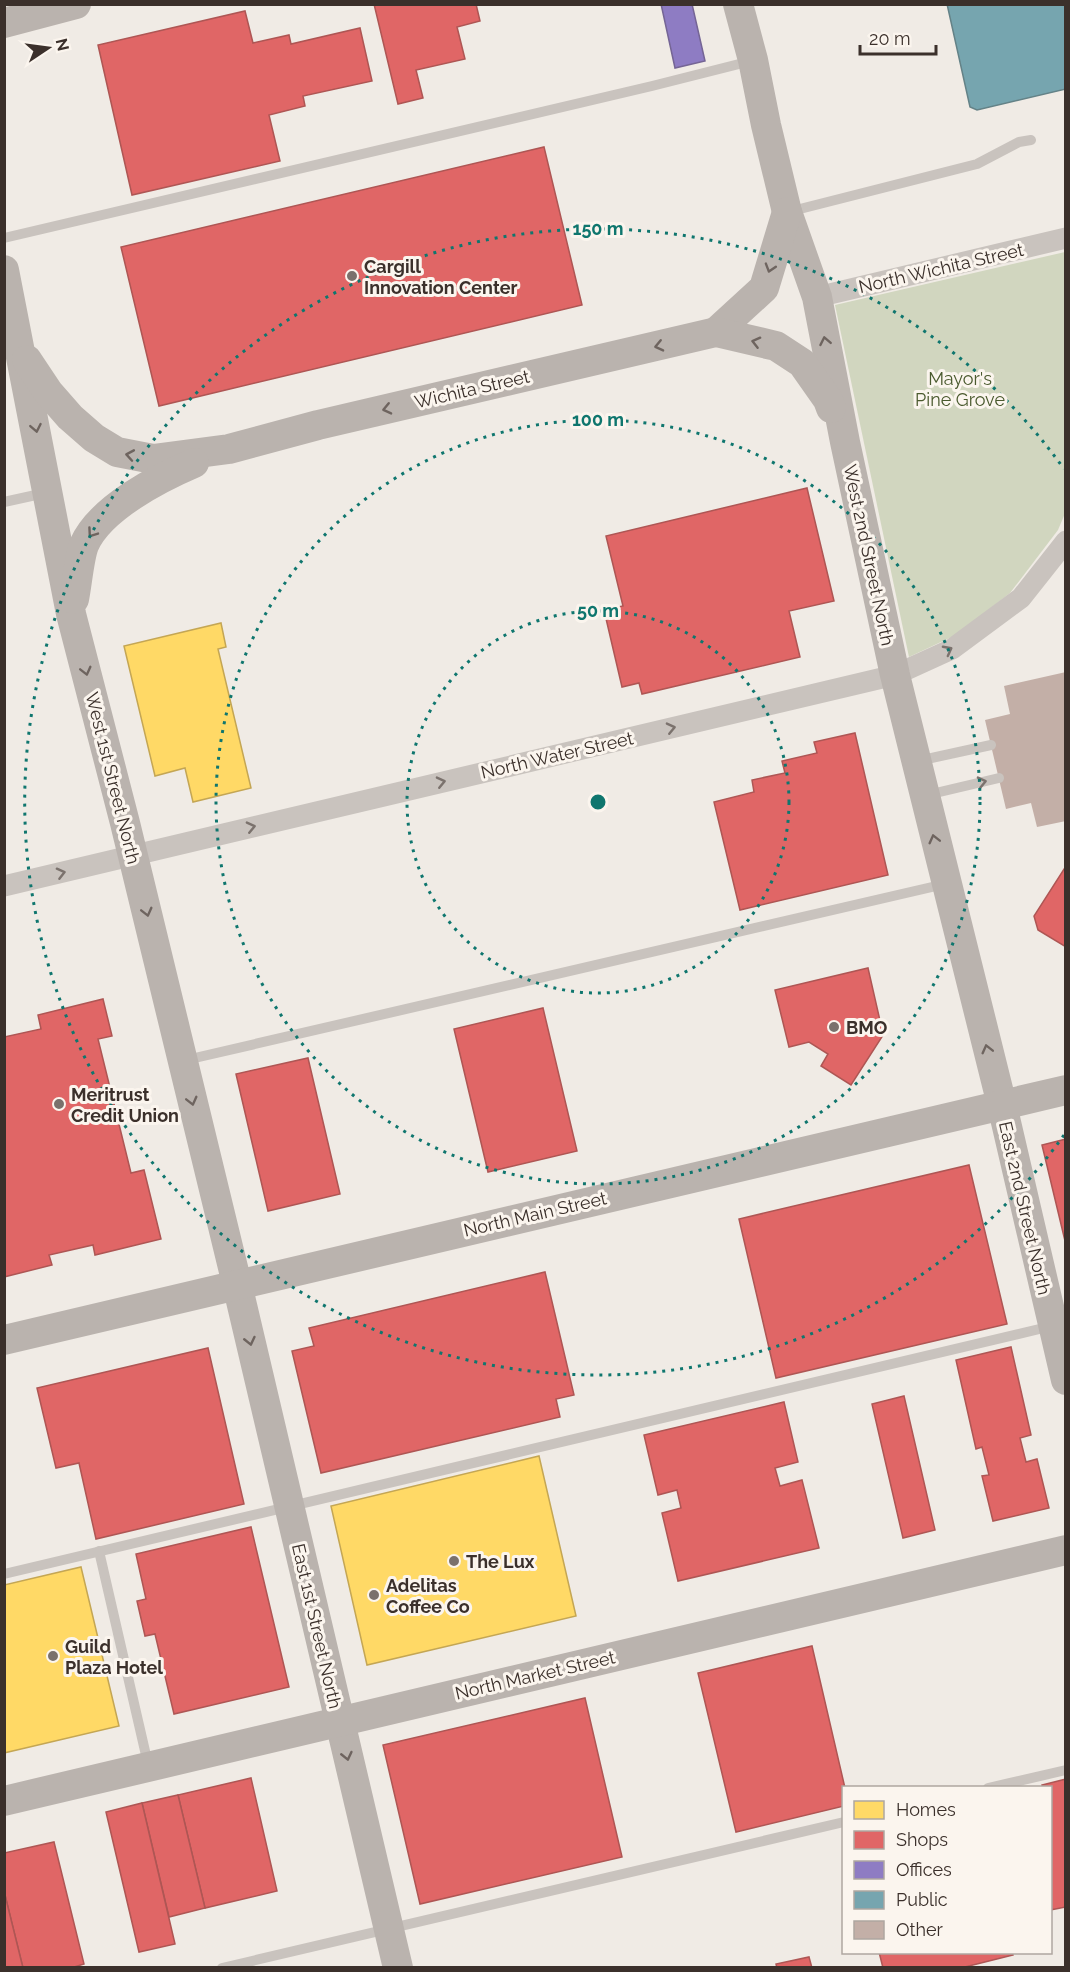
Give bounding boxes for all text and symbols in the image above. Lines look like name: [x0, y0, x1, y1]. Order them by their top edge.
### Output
north arrow: [18, 18, 78, 78]
scale bar: [860, 18, 936, 56]
text: 20 m: [869, 28, 911, 49]
text: N: [51, 37, 73, 53]
text: 150 m: [573, 218, 624, 239]
street label: North Wichita Street: [856, 239, 1026, 297]
place label: Cargill Innovation Center: [364, 256, 517, 298]
one-way arrow: [765, 262, 777, 273]
marker: Cargill Innovation Center: [345, 269, 359, 283]
one-way arrow: [751, 336, 761, 349]
one-way arrow: [820, 336, 832, 346]
one-way arrow: [654, 338, 664, 351]
street label: Wichita Street: [412, 366, 532, 412]
park label: Mayor's Pine Grove: [915, 368, 1005, 410]
one-way arrow: [383, 401, 393, 414]
text: 100 m: [572, 409, 624, 430]
one-way arrow: [29, 423, 42, 433]
one-way arrow: [125, 449, 135, 461]
street label: West 2nd Street North: [840, 462, 898, 648]
one-way arrow: [88, 527, 99, 538]
text: 50 m: [577, 600, 619, 621]
one-way arrow: [942, 646, 953, 658]
one-way arrow: [78, 666, 91, 676]
street label: West 1st Street North: [81, 690, 145, 866]
one-way arrow: [666, 722, 676, 735]
street label: North Water Street: [479, 727, 635, 783]
one-way arrow: [977, 776, 987, 789]
one-way arrow: [436, 777, 446, 790]
centre of rings: [588, 792, 608, 812]
one-way arrow: [246, 821, 256, 834]
one-way arrow: [929, 834, 942, 844]
one-way arrow: [56, 867, 66, 880]
one-way arrow: [139, 907, 152, 917]
place label: BMO: [846, 1017, 888, 1038]
marker: BMO: [827, 1020, 841, 1034]
one-way arrow: [982, 1044, 995, 1054]
place label: Meritrust Credit Union: [71, 1084, 179, 1126]
one-way arrow: [185, 1096, 198, 1106]
marker: Meritrust Credit Union: [52, 1097, 66, 1111]
street label: East 2nd Street North: [995, 1119, 1055, 1297]
street label: North Main Street: [461, 1187, 609, 1241]
one-way arrow: [243, 1336, 256, 1346]
street label: East 1st Street North: [288, 1541, 346, 1711]
place label: The Lux: [466, 1551, 535, 1572]
marker: The Lux: [447, 1554, 461, 1568]
place label: Adelitas Coffee Co: [386, 1575, 470, 1617]
marker: Adelitas Coffee Co: [367, 1588, 381, 1602]
place label: Guild Plaza Hotel: [65, 1636, 163, 1678]
street label: North Market Street: [453, 1646, 617, 1704]
marker: Guild Plaza Hotel: [46, 1649, 60, 1663]
one-way arrow: [340, 1750, 353, 1760]
legend: [842, 1786, 1052, 1954]
text: Homes: [896, 1799, 956, 1820]
text: Shops: [896, 1829, 948, 1850]
text: Offices: [896, 1859, 952, 1880]
text: Public: [896, 1889, 948, 1910]
text: Other: [896, 1919, 944, 1940]

